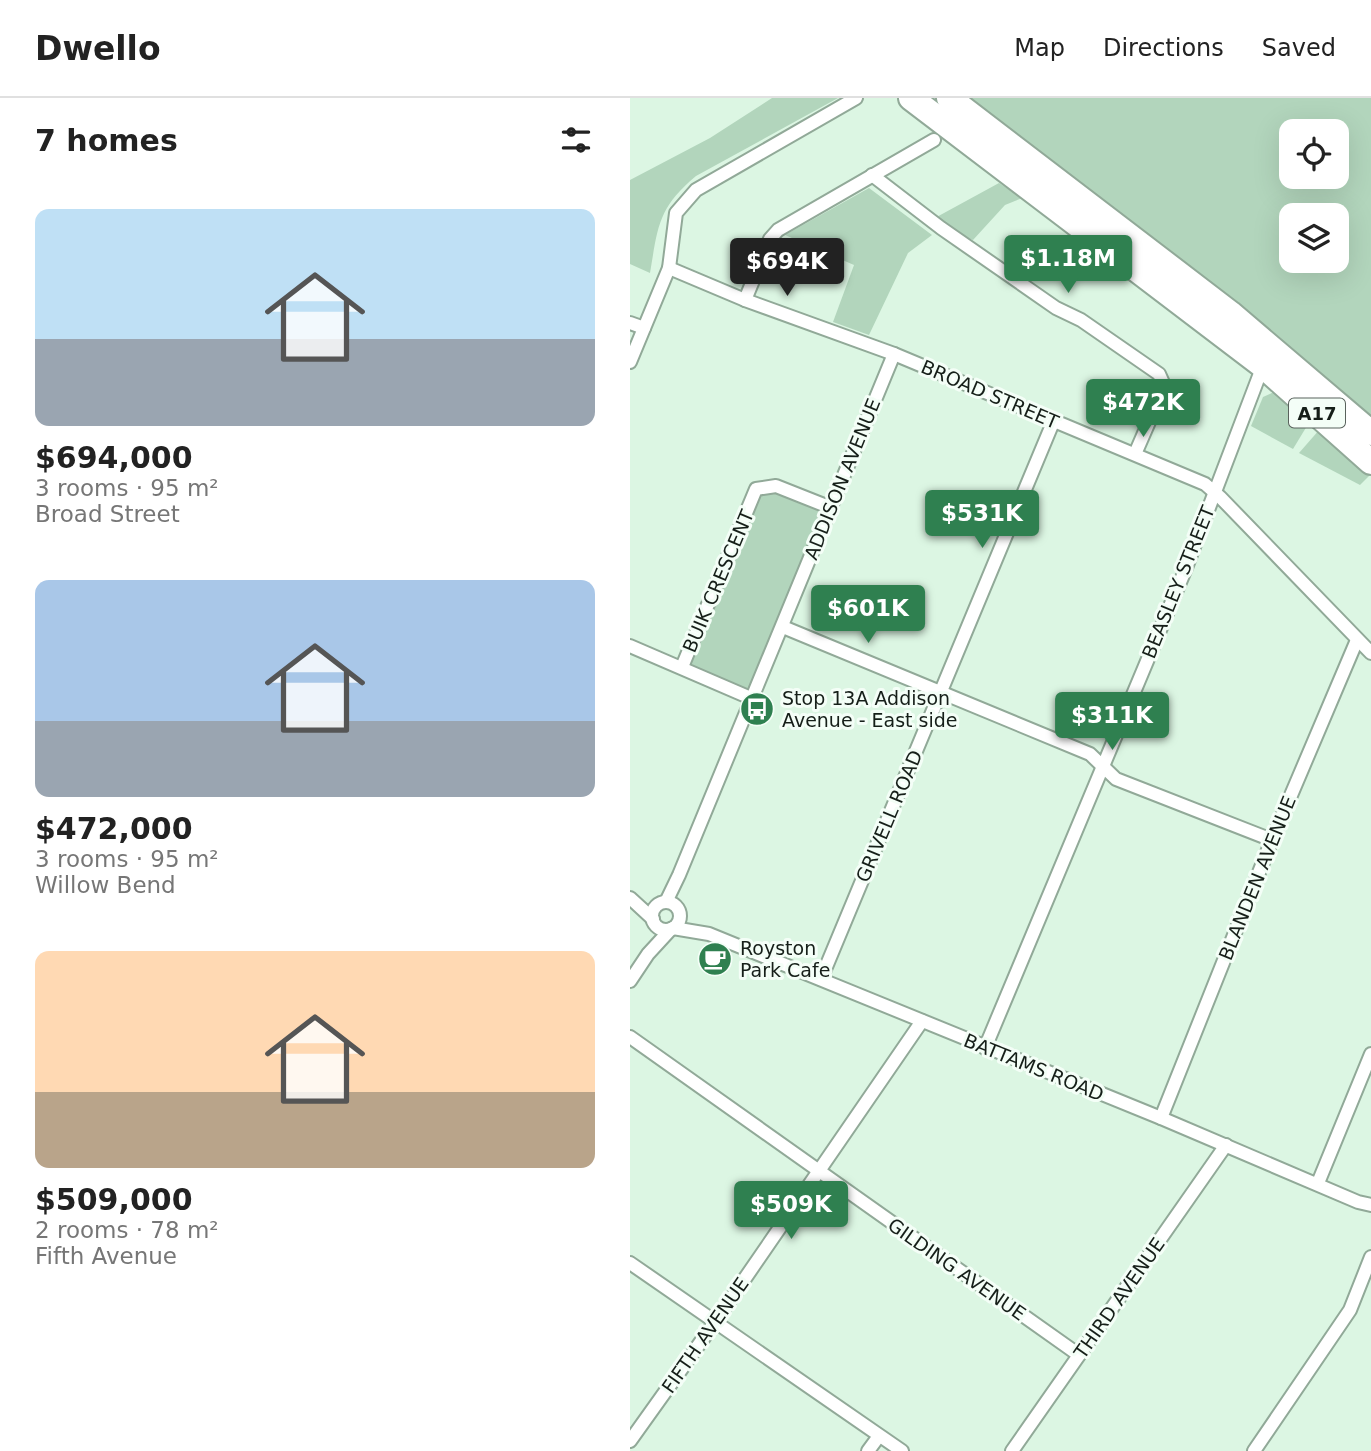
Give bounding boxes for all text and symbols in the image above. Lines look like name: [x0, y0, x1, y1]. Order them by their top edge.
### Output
text: Dwello: [35, 29, 161, 68]
text: Map: [1014, 34, 1065, 62]
text: Directions: [1103, 34, 1224, 62]
text: Saved: [1262, 34, 1336, 62]
map controls: [1279, 119, 1349, 273]
button: locate: [1279, 119, 1349, 189]
icon: filters: [557, 121, 595, 159]
text: 7 homes: [35, 123, 178, 158]
button: layers: [1279, 203, 1349, 273]
pin: $1.18M: [1011, 236, 1125, 295]
pin: $694K: [738, 238, 836, 298]
text: $1.18M: [1020, 245, 1116, 271]
text: $694K: [746, 248, 828, 274]
icon: home: [252, 254, 378, 380]
street label: BROAD STREET: [918, 355, 1062, 433]
pin: $472K: [1094, 380, 1192, 439]
text: $472K: [1102, 389, 1184, 415]
street label: ADDISON AVENUE: [800, 395, 884, 563]
road number: A17: [1289, 398, 1345, 428]
text: $694,000: [35, 440, 193, 475]
text: 3 rooms · 95 m²: [35, 475, 219, 501]
pin: $531K: [933, 490, 1031, 550]
text: $531K: [941, 500, 1023, 526]
text: Broad Street: [35, 501, 180, 527]
street label: BEASLEY STREET: [1137, 502, 1219, 662]
street label: BUIK CRESCENT: [678, 506, 758, 656]
pin: $601K: [819, 586, 917, 645]
text: $601K: [827, 595, 909, 621]
icon: home: [252, 625, 378, 751]
place label: Stop 13A Addison Avenue - East side: [782, 687, 958, 731]
bus stop icon: Stop 13A Addison Avenue - East side: [738, 690, 776, 728]
pin: $311K: [1063, 692, 1161, 752]
text: $311K: [1071, 702, 1153, 728]
street label: GRIVELL ROAD: [851, 747, 927, 885]
street label: BLANDEN AVENUE: [1214, 793, 1300, 963]
text: $472,000: [35, 811, 193, 846]
text: 3 rooms · 95 m²: [35, 846, 219, 872]
text: Willow Bend: [35, 872, 176, 898]
place label: Royston Park Cafe: [740, 937, 830, 981]
cafe icon: Royston Park Cafe: [696, 940, 734, 978]
icon: home: [252, 996, 378, 1122]
street label: BATTAMS ROAD: [961, 1029, 1107, 1105]
text: $509,000: [35, 1182, 193, 1217]
pin: $509K: [742, 1182, 840, 1241]
text: $509K: [750, 1191, 832, 1217]
street label: GILDING AVENUE: [884, 1213, 1030, 1325]
text: 2 rooms · 78 m²: [35, 1217, 219, 1243]
street label: THIRD AVENUE: [1069, 1233, 1169, 1363]
text: Fifth Avenue: [35, 1243, 177, 1269]
street label: FIFTH AVENUE: [657, 1273, 753, 1397]

